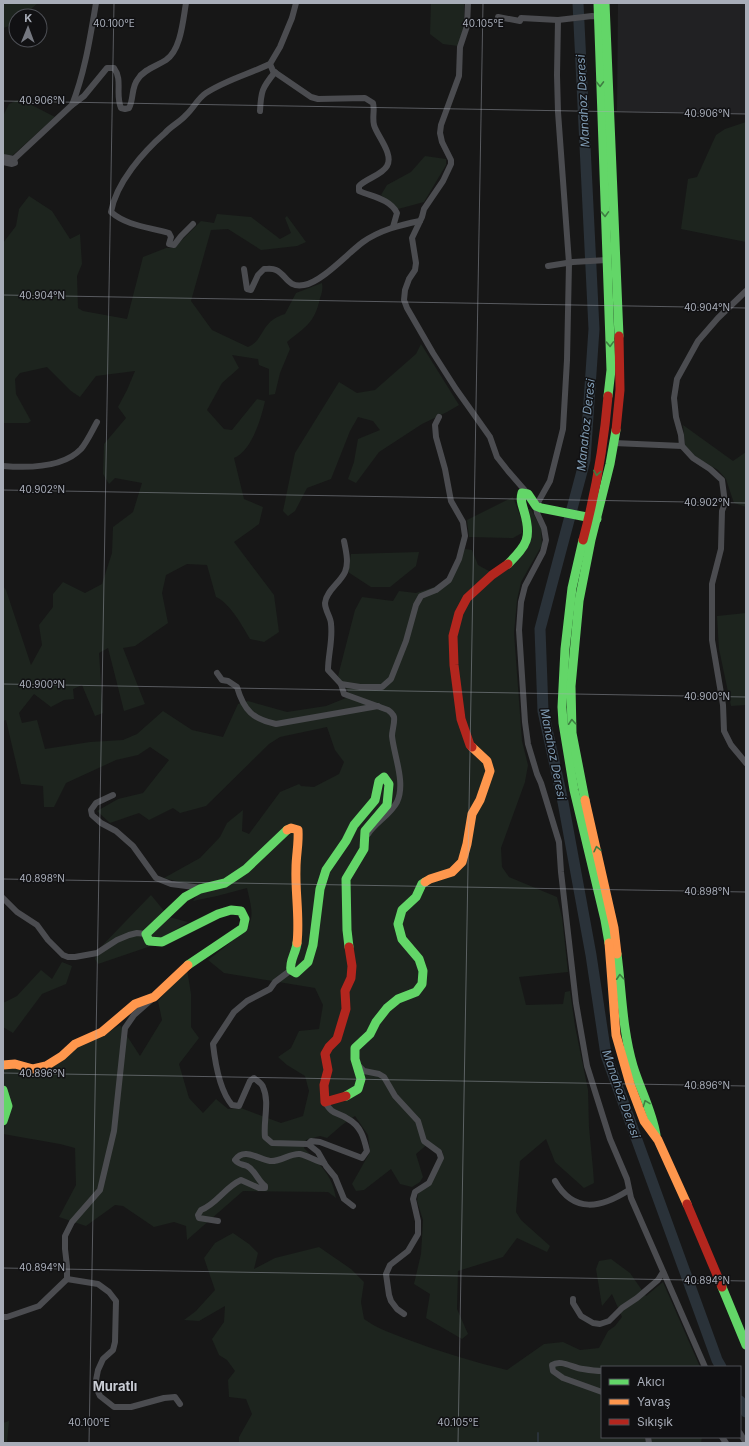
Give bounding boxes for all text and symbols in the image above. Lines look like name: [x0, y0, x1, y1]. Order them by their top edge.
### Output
north arrow: [8, 8, 48, 48]
text: K: [24, 11, 32, 25]
text: 40.100°E: [93, 17, 135, 29]
text: 40.105°E: [462, 17, 504, 29]
water label: Manahoz Deresi: [573, 53, 592, 148]
one-way arrow: [596, 81, 604, 87]
text: 40.906°N: [19, 94, 65, 106]
text: 40.906°N: [684, 107, 730, 119]
one-way arrow: [601, 211, 610, 217]
text: 40.904°N: [19, 289, 65, 301]
text: 40.904°N: [684, 301, 730, 313]
one-way arrow: [606, 341, 614, 347]
water label: Manahoz Deresi: [573, 377, 598, 472]
one-way arrow: [593, 470, 602, 476]
text: 40.902°N: [19, 483, 65, 495]
text: 40.902°N: [684, 496, 730, 508]
text: 40.900°N: [19, 678, 65, 690]
text: 40.900°N: [684, 690, 730, 702]
water label: Manahoz Deresi: [537, 707, 570, 802]
one-way arrow: [567, 719, 576, 725]
one-way arrow: [593, 846, 602, 853]
text: 40.898°N: [19, 872, 65, 884]
text: 40.898°N: [684, 885, 730, 897]
one-way arrow: [616, 974, 625, 980]
water label: Manahoz Deresi: [599, 1048, 644, 1141]
text: 40.896°N: [19, 1067, 65, 1079]
text: 40.896°N: [684, 1079, 730, 1091]
one-way arrow: [642, 1100, 650, 1107]
text: 40.894°N: [19, 1261, 65, 1273]
text: 40.894°N: [684, 1274, 730, 1286]
legend: [601, 1366, 741, 1438]
text: Akıcı: [637, 1374, 665, 1389]
district label: Muratlı: [93, 1378, 137, 1394]
text: Yavaş: [637, 1394, 671, 1409]
text: Sıkışık: [637, 1414, 673, 1429]
text: 40.100°E: [68, 1416, 110, 1428]
text: 40.105°E: [437, 1416, 479, 1428]

